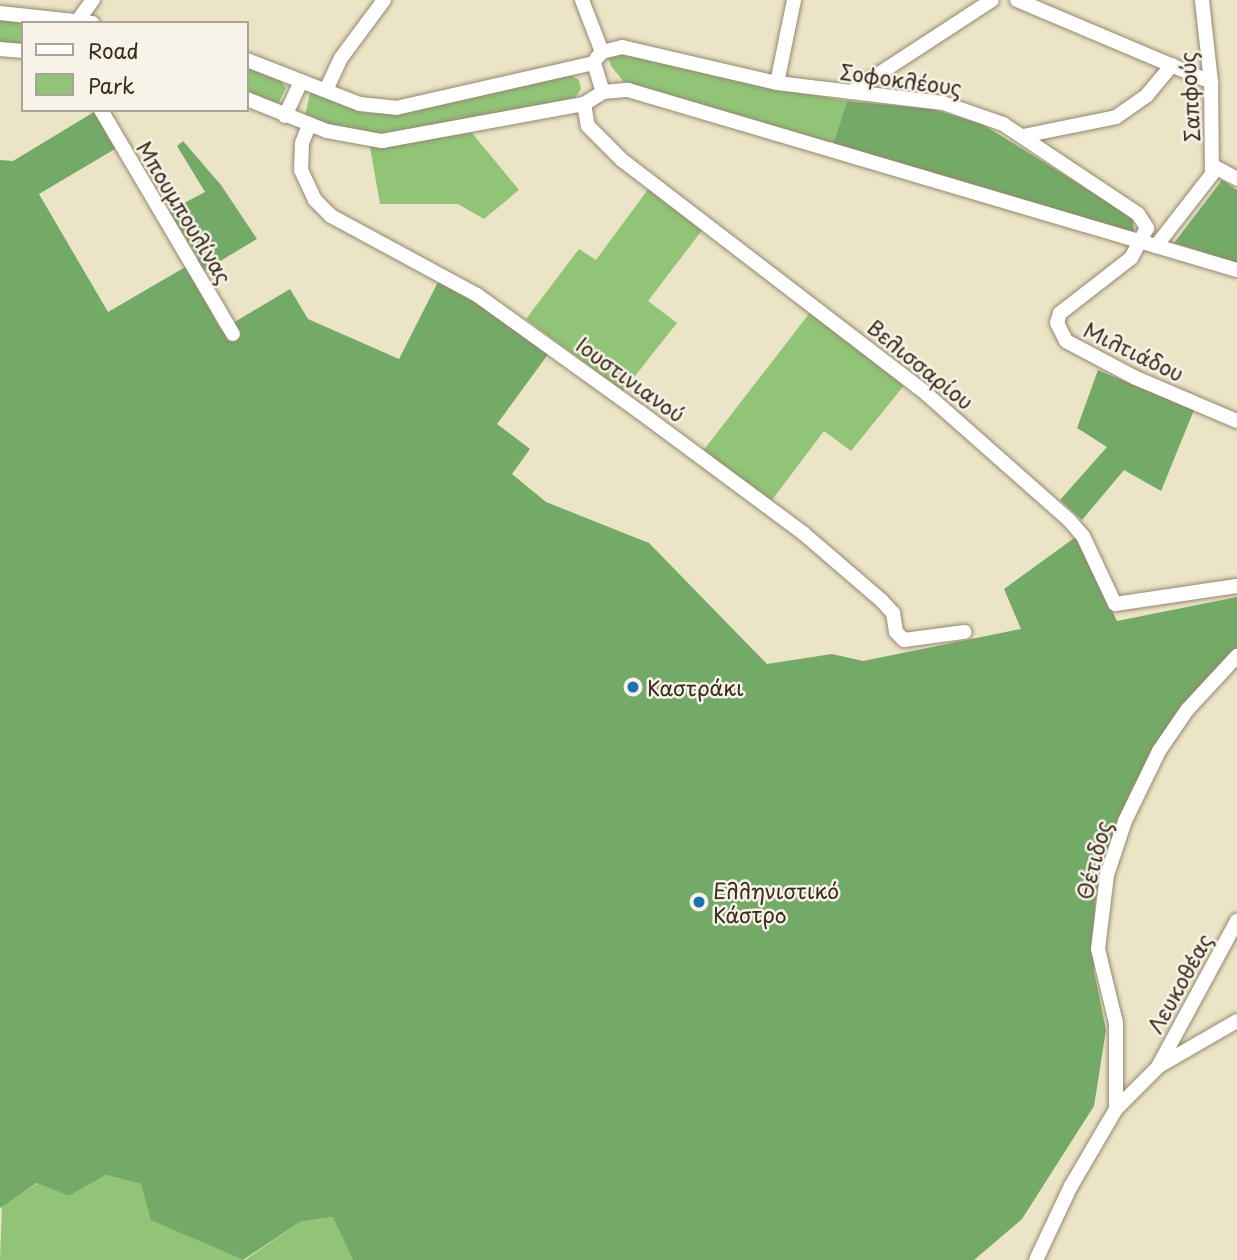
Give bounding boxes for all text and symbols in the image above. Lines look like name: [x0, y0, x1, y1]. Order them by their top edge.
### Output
legend: [21, 21, 248, 112]
text: Road: [88, 34, 139, 66]
street label: Σαπφούς: [1174, 51, 1204, 143]
street label: Σοφοκλέους: [839, 58, 963, 100]
text: Park: [88, 69, 135, 101]
street label: Μπουμπουλίνας: [132, 136, 238, 288]
street label: Βελισσαρίου: [863, 314, 979, 414]
street label: Μιλτιάδου: [1080, 316, 1188, 386]
street label: Ιουστινιανού: [572, 331, 690, 427]
place label: Καστράκι: [647, 674, 744, 700]
marker: Καστράκι: [625, 679, 641, 695]
street label: Θέτιδος: [1070, 818, 1116, 902]
place label: Ελληνιστικό Κάστρο: [713, 877, 839, 927]
marker: Ελληνιστικό Κάστρο: [691, 894, 707, 910]
street label: Λευκοθέας: [1141, 929, 1217, 1037]

